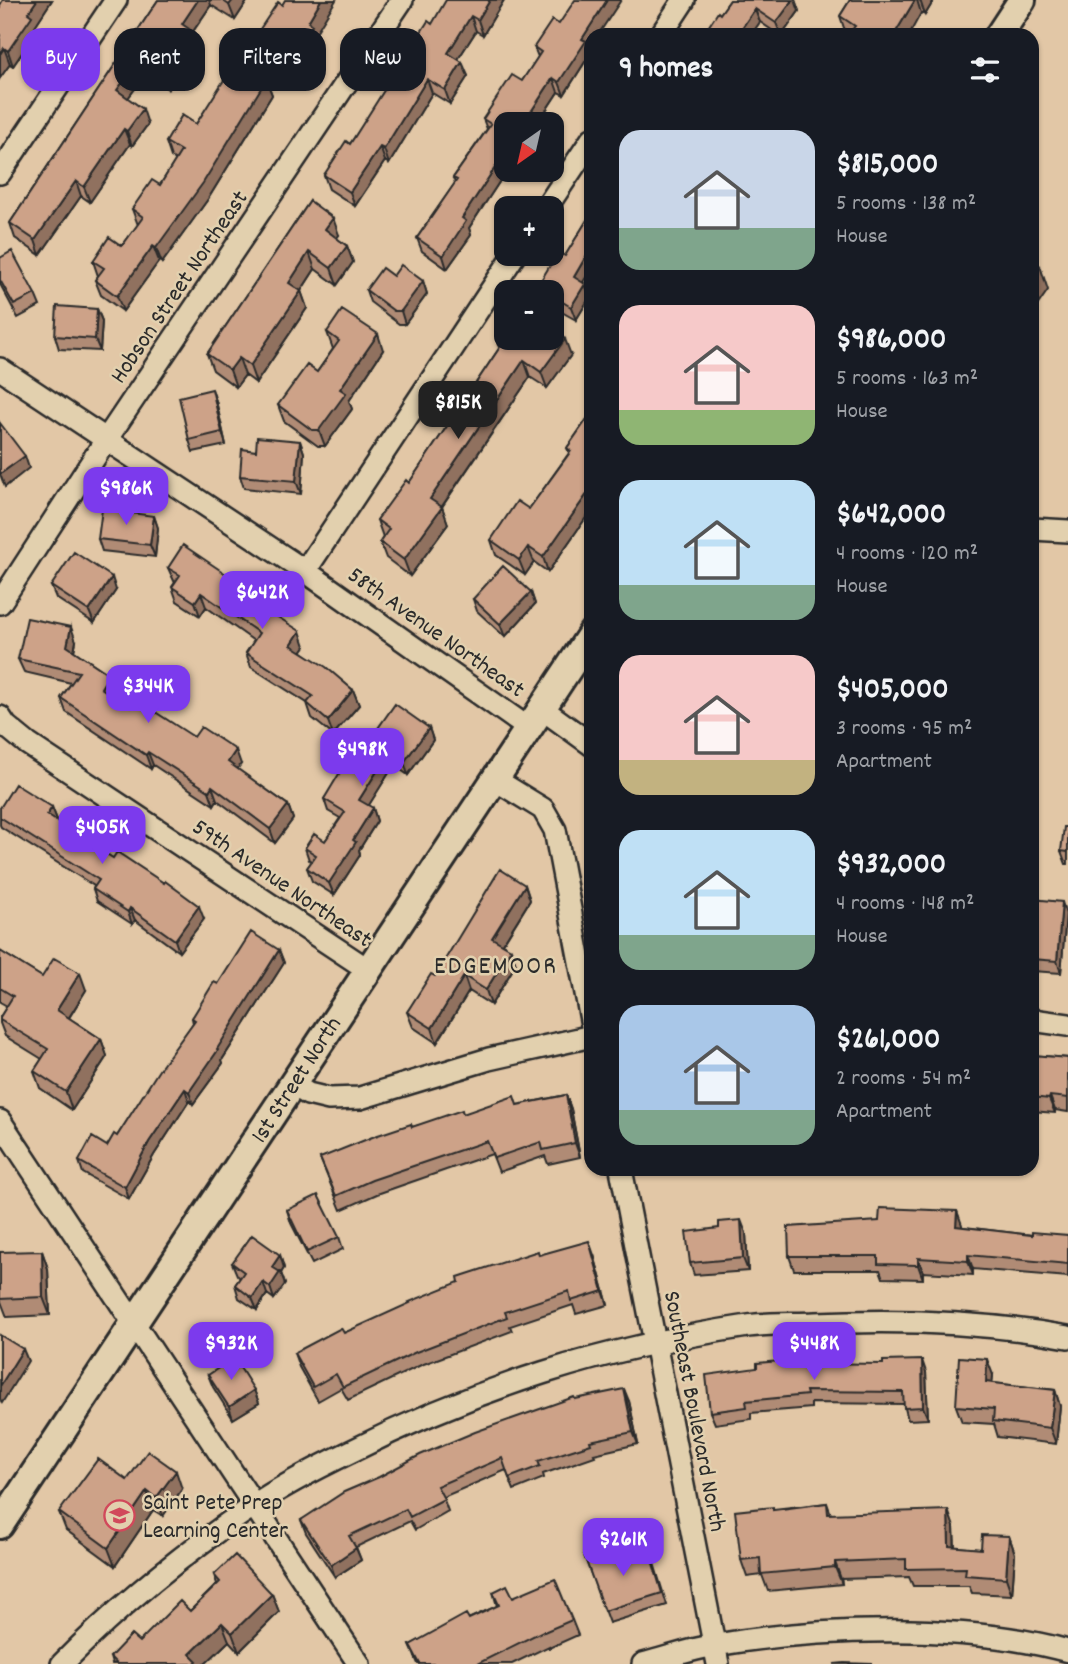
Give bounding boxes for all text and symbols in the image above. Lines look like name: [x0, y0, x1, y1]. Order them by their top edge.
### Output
chip: Buy: [21, 28, 100, 91]
chip: Rent: [114, 28, 205, 91]
chip: Filters: [219, 28, 326, 91]
chip: New: [340, 28, 426, 91]
text: 9 homes: [619, 49, 713, 92]
icon: filters: [966, 51, 1004, 89]
north arrow: [494, 112, 564, 182]
map controls: [494, 112, 564, 350]
text: $815,000: [836, 145, 938, 188]
icon: home: [675, 158, 759, 242]
street label: Hobson Street Northeast: [103, 184, 258, 391]
text: 5 rooms · 138 m²: [836, 188, 976, 221]
button: +: [494, 196, 564, 266]
text: House: [836, 221, 888, 254]
button: −: [494, 280, 564, 350]
text: $986,000: [836, 320, 946, 363]
icon: home: [675, 333, 759, 417]
text: 5 rooms · 163 m²: [836, 363, 978, 396]
pin: $815K: [409, 382, 507, 441]
text: $815K: [434, 387, 482, 420]
text: House: [836, 396, 888, 429]
pin: $986K: [77, 468, 175, 527]
text: $986K: [99, 473, 153, 506]
text: $642,000: [836, 495, 946, 538]
icon: home: [675, 508, 759, 592]
text: 4 rooms · 120 m²: [836, 538, 978, 571]
street label: 58th Avenue Northeast: [340, 560, 531, 707]
text: House: [836, 571, 888, 604]
pin: $642K: [213, 572, 311, 631]
text: $642K: [235, 577, 289, 610]
pin: $344K: [99, 666, 197, 725]
text: $405,000: [836, 670, 949, 713]
text: $344K: [122, 671, 174, 704]
icon: home: [675, 683, 759, 767]
text: 3 rooms · 95 m²: [836, 713, 972, 746]
pin: $498K: [313, 728, 411, 788]
text: $498K: [336, 734, 388, 767]
text: Apartment: [836, 746, 932, 779]
pin: $405K: [53, 806, 151, 866]
street label: 59th Avenue Northeast: [184, 811, 378, 958]
text: $405K: [74, 812, 130, 845]
text: $932,000: [836, 845, 946, 888]
icon: home: [675, 858, 759, 942]
text: 4 rooms · 148 m²: [836, 888, 974, 921]
text: House: [836, 921, 888, 954]
district label: EDGEMOOR: [434, 949, 558, 986]
street label: 1st Street North: [244, 1011, 351, 1151]
text: $261,000: [836, 1020, 940, 1063]
icon: home: [675, 1033, 759, 1117]
text: 2 rooms · 54 m²: [836, 1063, 971, 1096]
text: Apartment: [836, 1096, 932, 1129]
street label: Southeast Boulevard North: [653, 1288, 733, 1535]
pin: $932K: [182, 1322, 280, 1382]
pin: $448K: [765, 1322, 863, 1382]
text: $932K: [204, 1328, 258, 1361]
text: $448K: [789, 1328, 839, 1361]
place label: Saint Pete Prep Learning Center: [143, 1487, 288, 1549]
school or university icon: Saint Pete Prep Learning Center: [103, 1498, 137, 1532]
pin: $261K: [574, 1518, 672, 1578]
text: $261K: [599, 1524, 647, 1557]

